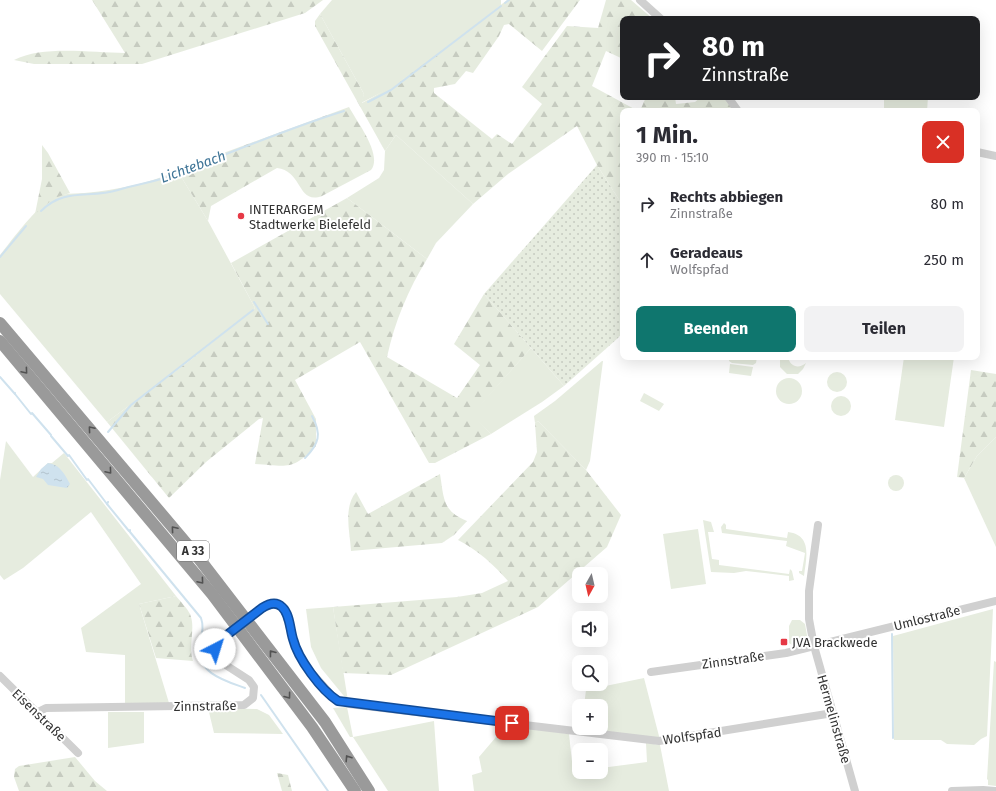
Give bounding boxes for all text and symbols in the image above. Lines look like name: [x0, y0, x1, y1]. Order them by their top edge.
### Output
text: 80 m: [702, 30, 765, 63]
icon: right: [636, 32, 688, 84]
text: Zinnstraße: [702, 64, 789, 86]
text: 1 Min.: [636, 121, 698, 149]
button: close: [922, 121, 964, 163]
water label: Lichtebach: [158, 147, 228, 187]
text: 390 m · 15:10: [636, 150, 709, 165]
text: Rechts abbiegen: [670, 188, 783, 206]
icon: right: [636, 193, 658, 215]
text: 80 m: [931, 195, 964, 213]
place label: INTERARGEM Stadtwerke Bielefeld: [249, 202, 371, 232]
text: Zinnstraße: [670, 206, 733, 221]
marker: INTERARGEM Stadtwerke Bielefeld: [236, 211, 246, 221]
text: Geradeaus: [670, 244, 743, 262]
icon: ahead: [636, 249, 658, 271]
text: 250 m: [924, 251, 964, 269]
text: Wolfspfad: [670, 262, 729, 277]
button: Beenden: [636, 306, 796, 352]
button: Teilen: [804, 306, 964, 352]
one-way arrow: [21, 367, 28, 374]
one-way arrow: [88, 427, 95, 434]
one-way arrow: [104, 466, 111, 474]
one-way arrow: [172, 526, 179, 534]
road number: A 33: [177, 541, 209, 561]
north arrow: [572, 567, 608, 603]
map controls: [572, 567, 608, 779]
one-way arrow: [197, 577, 204, 584]
street label: Umlostraße: [892, 602, 962, 634]
button: sound: [572, 611, 608, 647]
position arrow: [194, 628, 236, 670]
place label: JVA Brackwede: [792, 635, 878, 650]
marker: JVA Brackwede: [779, 637, 789, 647]
street label: Zinnstraße: [701, 648, 765, 672]
one-way arrow: [270, 651, 277, 658]
button: search: [572, 655, 608, 691]
street label: Hermelinstraße: [814, 673, 854, 765]
street label: Eisenstraße: [9, 686, 69, 744]
one-way arrow: [283, 692, 291, 699]
street label: Zinnstraße: [173, 698, 237, 714]
button: +: [572, 699, 608, 735]
pin: [495, 706, 529, 740]
icon: arrive: [501, 712, 523, 734]
street label: Wolfspfad: [662, 724, 722, 748]
button: −: [572, 743, 608, 779]
one-way arrow: [346, 755, 353, 762]

